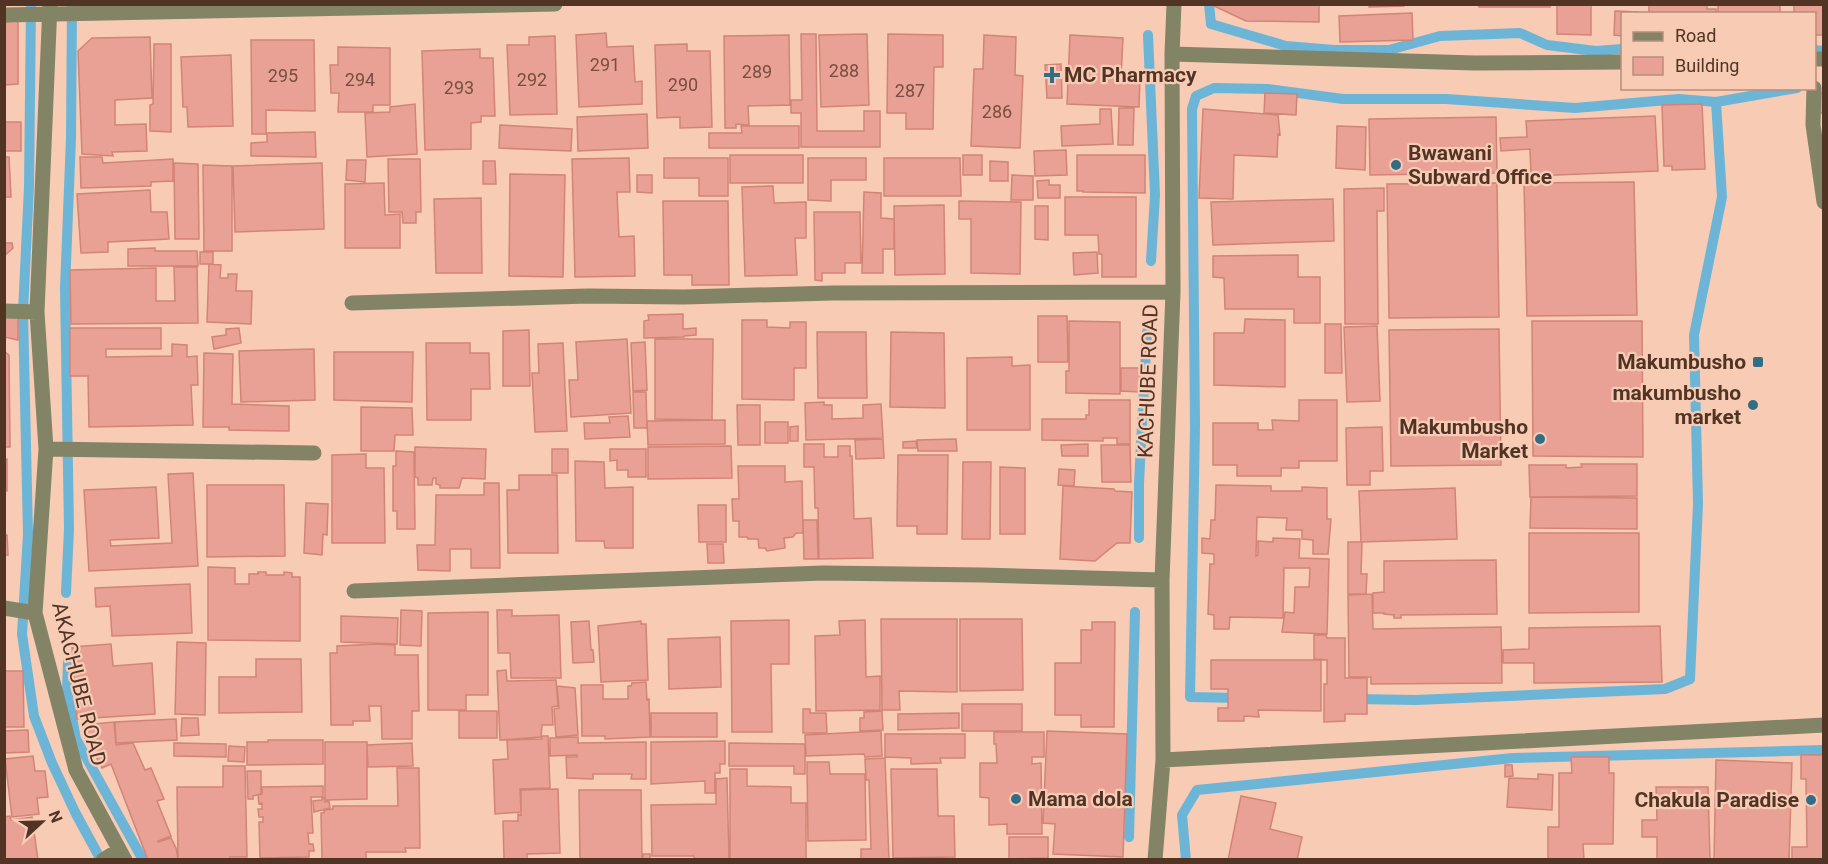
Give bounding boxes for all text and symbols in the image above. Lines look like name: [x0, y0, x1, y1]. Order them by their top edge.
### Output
legend: [1621, 12, 1816, 90]
text: Road: [1675, 25, 1716, 46]
house number: 291: [590, 54, 620, 75]
text: Building: [1675, 55, 1739, 76]
house number: 288: [829, 60, 859, 81]
house number: 289: [742, 61, 772, 82]
place label: MC Pharmacy: [1064, 63, 1197, 87]
house number: 295: [268, 65, 298, 86]
marker: MC Pharmacy: [1045, 68, 1059, 82]
house number: 294: [345, 69, 375, 90]
house number: 292: [517, 69, 547, 90]
house number: 290: [668, 74, 698, 95]
house number: 293: [444, 77, 474, 98]
house number: 287: [895, 80, 925, 101]
house number: 286: [982, 101, 1012, 122]
place label: Bwawani Subward Office: [1408, 141, 1552, 189]
marker: Bwawani Subward Office: [1389, 158, 1403, 172]
street label: KACHUBE ROAD: [1133, 304, 1163, 458]
place label: Makumbusho: [1617, 350, 1746, 374]
marker: Makumbusho: [1751, 355, 1765, 369]
place label: makumbusho market: [1612, 381, 1741, 429]
marker: makumbusho market: [1746, 398, 1760, 412]
place label: Makumbusho Market: [1399, 415, 1528, 463]
marker: Makumbusho Market: [1533, 432, 1547, 446]
street label: AKACHUBE ROAD: [47, 600, 111, 768]
place label: Mama dola: [1028, 787, 1133, 811]
place label: Chakula Paradise: [1635, 788, 1799, 812]
north arrow: [12, 792, 72, 852]
marker: Mama dola: [1009, 792, 1023, 806]
marker: Chakula Paradise: [1804, 793, 1818, 807]
text: N: [45, 808, 66, 825]

